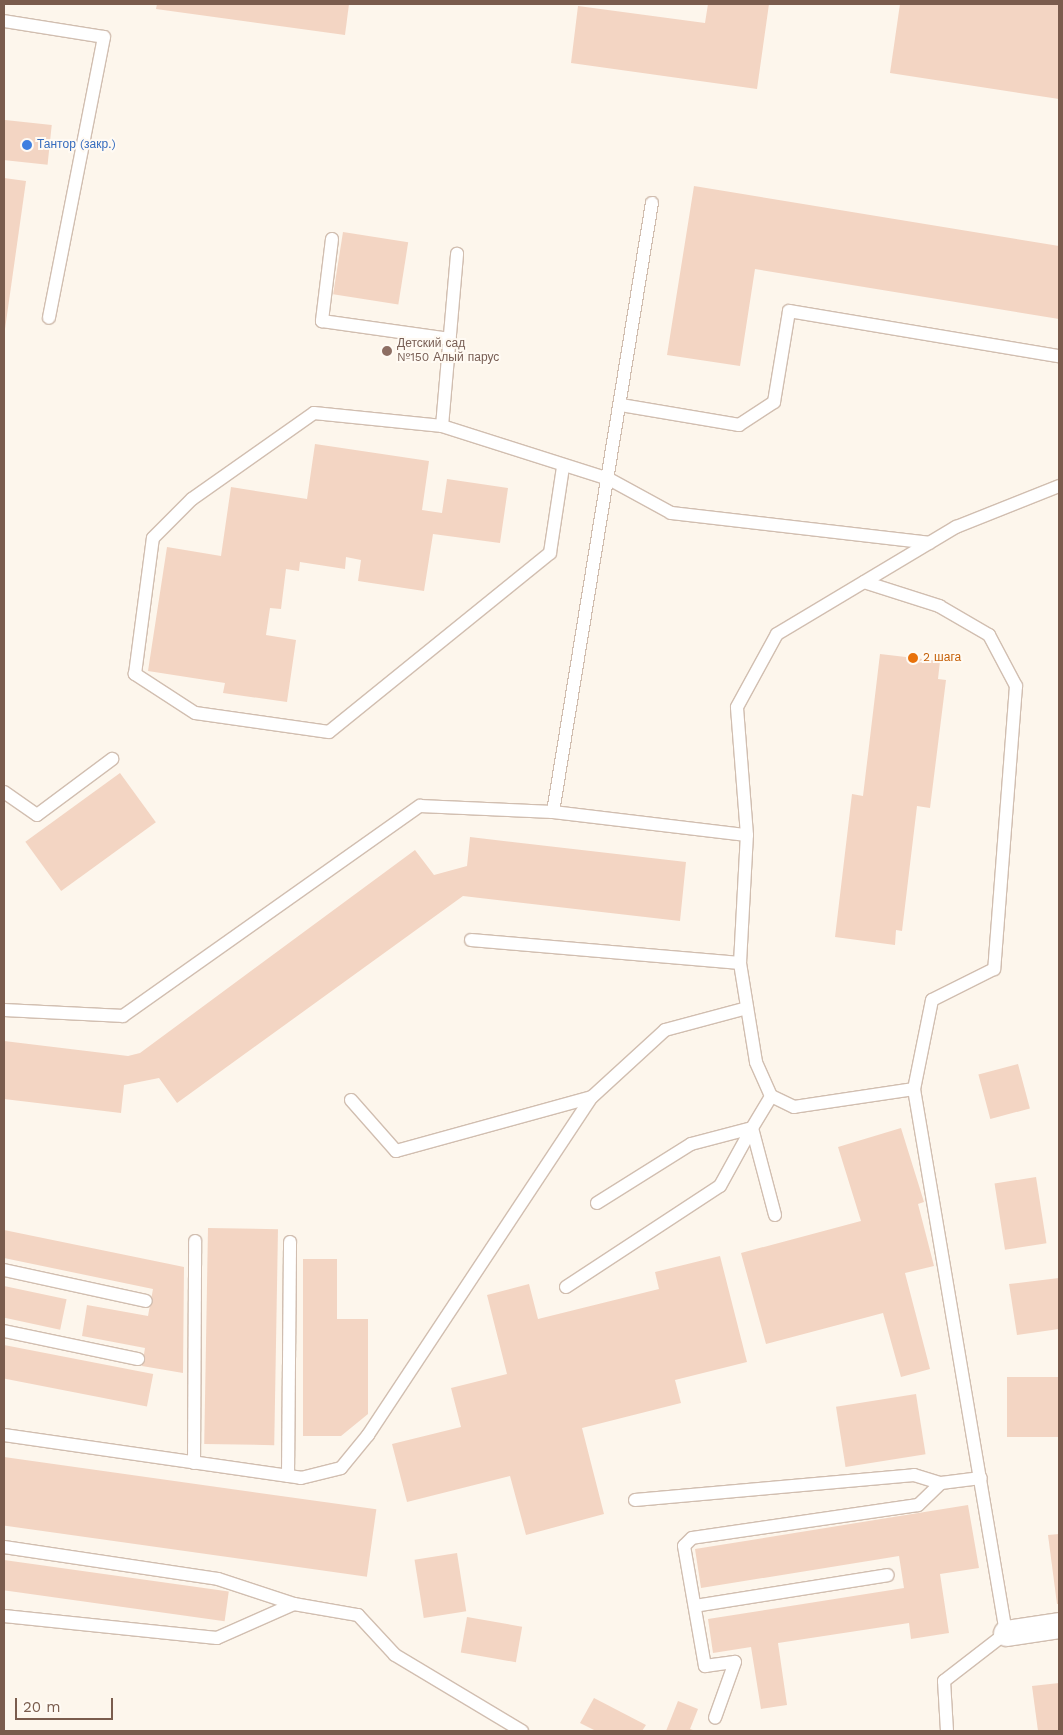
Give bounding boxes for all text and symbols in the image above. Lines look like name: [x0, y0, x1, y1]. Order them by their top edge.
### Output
place label: Тантор (закр.): [37, 138, 116, 152]
marker: Тантор (закр.): [21, 139, 33, 151]
place label: Детский сад №150 Алый парус: [397, 337, 499, 365]
marker: Детский сад №150 Алый парус: [381, 345, 393, 357]
place label: 2 шага: [923, 651, 961, 665]
marker: 2 шага: [907, 652, 919, 664]
scale bar: [18, 1688, 115, 1720]
text: 20 m: [23, 1698, 61, 1716]

